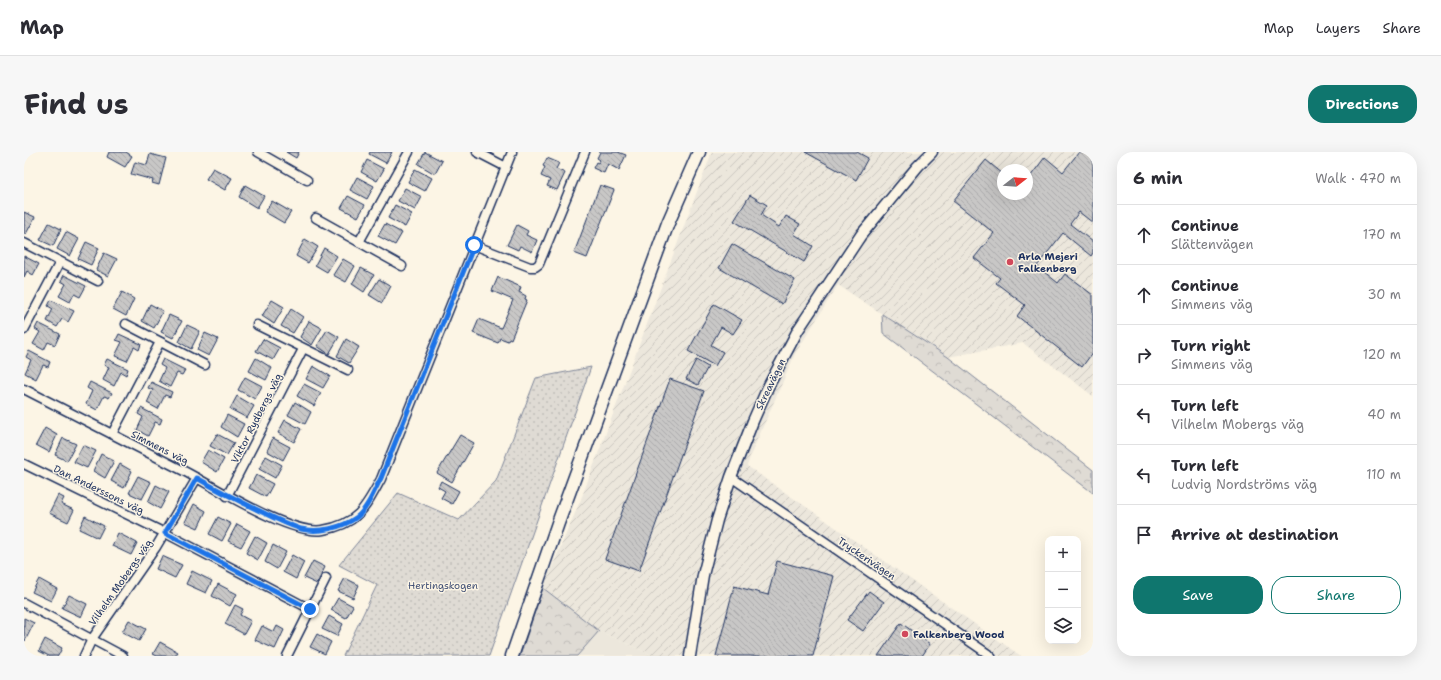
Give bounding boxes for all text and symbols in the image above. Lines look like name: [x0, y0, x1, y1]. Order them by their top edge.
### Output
text: Map: [20, 15, 64, 40]
text: Map: [1264, 19, 1294, 37]
text: Layers: [1316, 19, 1360, 37]
text: Share: [1382, 19, 1421, 37]
text: Find us: [24, 85, 129, 123]
button: Directions: [1308, 85, 1417, 123]
north arrow: [997, 164, 1033, 200]
text: 6 min: [1133, 167, 1183, 189]
text: Walk · 470 m: [1315, 170, 1401, 187]
text: Continue: [1171, 216, 1239, 236]
icon: ahead: [1133, 224, 1155, 246]
text: 170 m: [1363, 226, 1401, 243]
route start: [465, 236, 483, 254]
text: Slättenvägen: [1171, 236, 1254, 253]
place label: Arla Mejeri Falkenberg: [1018, 250, 1078, 275]
marker: Arla Mejeri Falkenberg: [1005, 257, 1015, 267]
text: Continue: [1171, 276, 1239, 296]
icon: ahead: [1133, 284, 1155, 306]
text: 30 m: [1367, 286, 1401, 303]
text: Simmens väg: [1171, 296, 1253, 313]
text: Turn right: [1171, 336, 1251, 356]
icon: right: [1133, 344, 1155, 366]
text: 120 m: [1363, 346, 1401, 363]
street label: Skreavägen: [752, 356, 788, 412]
text: Simmens väg: [1171, 356, 1253, 373]
street label: Viktor Rydbergs väg: [228, 371, 285, 465]
text: Turn left: [1171, 396, 1239, 416]
icon: left: [1133, 404, 1155, 426]
text: 40 m: [1367, 406, 1401, 423]
text: Vilhelm Mobergs väg: [1171, 416, 1304, 433]
street label: Simmens väg: [129, 427, 191, 468]
text: Turn left: [1171, 456, 1239, 476]
street label: Dan Anderssons väg: [51, 462, 146, 517]
icon: left: [1133, 464, 1155, 486]
text: 110 m: [1366, 466, 1401, 483]
text: Ludvig Nordströms väg: [1171, 476, 1317, 493]
icon: arrive: [1133, 524, 1155, 546]
text: Arrive at destination: [1171, 525, 1339, 545]
street label: Tryckerivägen: [835, 534, 898, 583]
map controls: [1045, 536, 1081, 644]
button: +: [1045, 536, 1081, 572]
street label: Vilhelm Mobergs väg: [86, 537, 155, 628]
button: −: [1045, 572, 1081, 608]
button: Save: [1133, 576, 1263, 614]
button: Share: [1271, 576, 1401, 614]
park label: Hertingskogen: [408, 579, 478, 592]
route end: [301, 600, 319, 618]
button: layers: [1045, 608, 1081, 644]
place label: Falkenberg Wood: [913, 628, 1005, 641]
marker: Falkenberg Wood: [900, 629, 910, 639]

